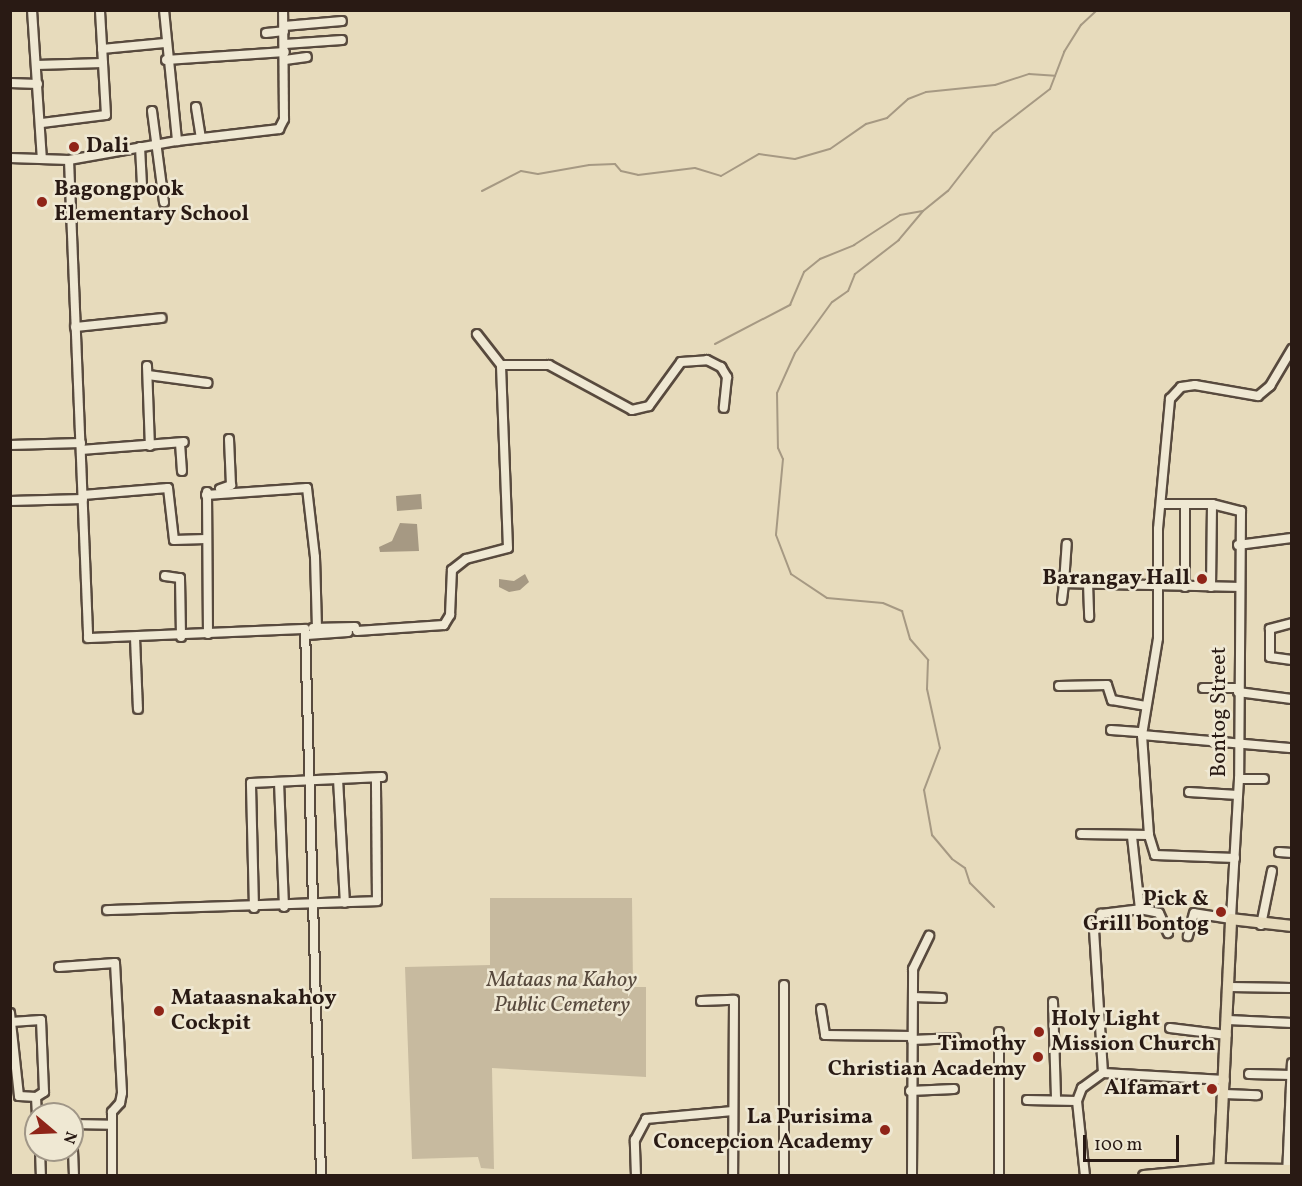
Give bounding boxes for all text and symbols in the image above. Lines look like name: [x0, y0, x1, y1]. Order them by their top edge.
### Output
place label: Dali: [86, 134, 129, 160]
marker: Dali: [67, 140, 81, 154]
place label: Bagongpook Elementary School: [54, 176, 249, 228]
marker: Bagongpook Elementary School: [35, 195, 49, 209]
place label: Barangay Hall: [1042, 566, 1190, 592]
marker: Barangay Hall: [1195, 572, 1209, 586]
street label: Bontog Street: [1207, 646, 1233, 778]
place label: Pick & Grill bontog: [1083, 886, 1209, 938]
marker: Pick & Grill bontog: [1214, 905, 1228, 919]
park label: Mataas na Kahoy Public Cemetery: [487, 967, 637, 1018]
place label: Mataasnakahoy Cockpit: [171, 985, 337, 1036]
marker: Mataasnakahoy Cockpit: [152, 1004, 166, 1018]
place label: Holy Light Mission Church: [1051, 1006, 1215, 1058]
marker: Holy Light Mission Church: [1032, 1025, 1046, 1039]
place label: Timothy Christian Academy: [828, 1031, 1026, 1082]
marker: Timothy Christian Academy: [1031, 1050, 1045, 1064]
place label: Alfamart: [1104, 1076, 1200, 1102]
marker: Alfamart: [1205, 1082, 1219, 1096]
north arrow: [24, 1102, 84, 1162]
place label: La Purisima Concepcion Academy: [653, 1104, 873, 1156]
marker: La Purisima Concepcion Academy: [878, 1123, 892, 1137]
scale bar: [1086, 1123, 1182, 1161]
text: N: [57, 1128, 81, 1146]
text: 100 m: [1094, 1133, 1143, 1158]

